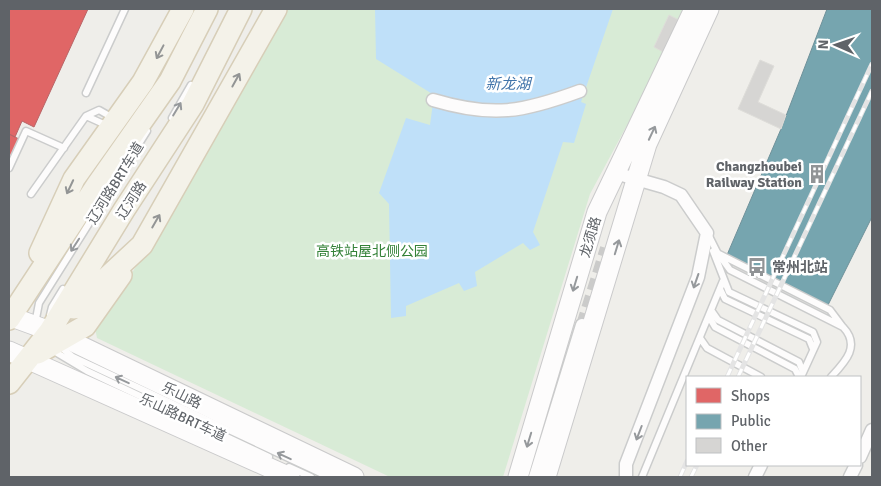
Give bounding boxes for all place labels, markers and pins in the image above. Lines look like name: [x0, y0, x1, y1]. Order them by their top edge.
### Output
place label: Changzhoubei Railway Station: [706, 158, 802, 191]
building icon: Changzhoubei Railway Station: [806, 163, 828, 185]
bus stop icon: 常州北站: [746, 256, 768, 278]
place label: 常州北站: [772, 259, 828, 276]

